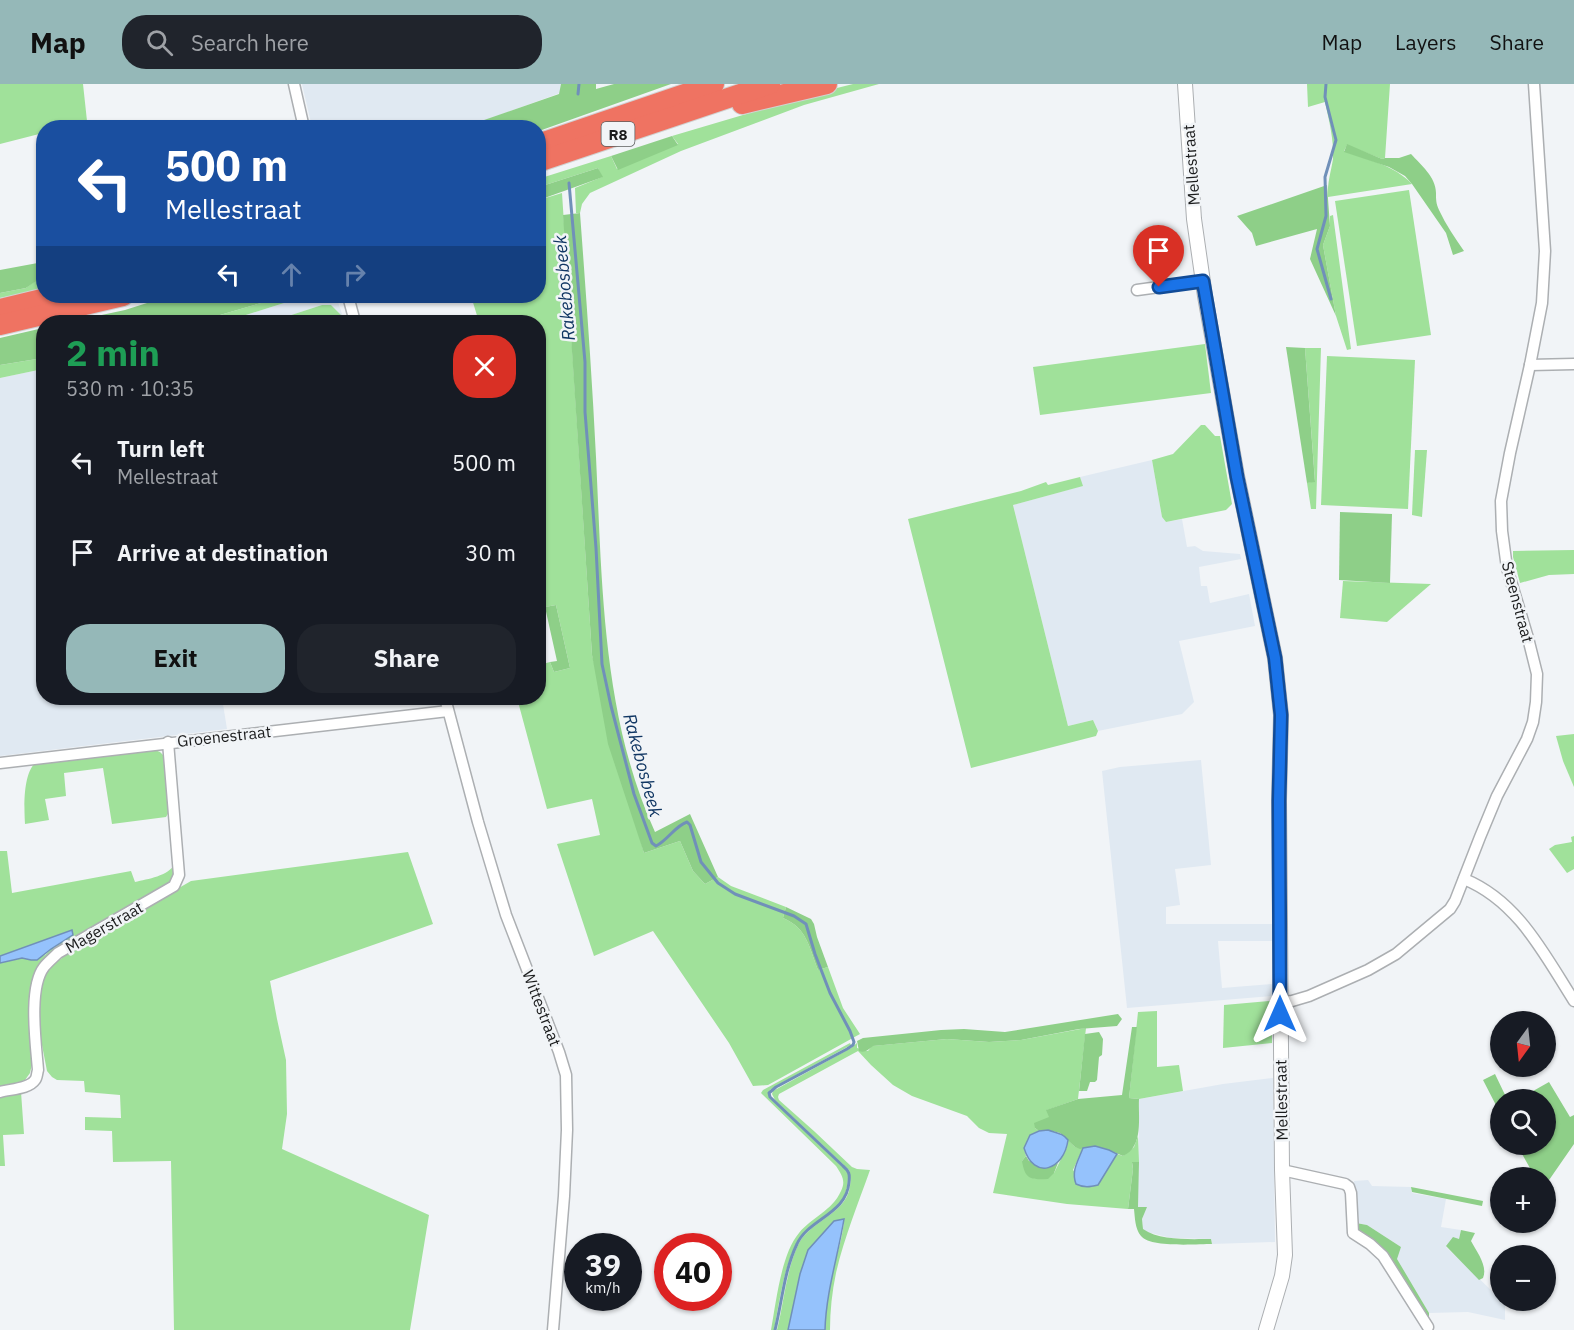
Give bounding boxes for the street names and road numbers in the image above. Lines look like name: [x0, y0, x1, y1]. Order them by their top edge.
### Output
road number: R8: [602, 122, 634, 146]
street label: Mellestraat: [1178, 124, 1204, 206]
street label: Steenstraat: [1498, 559, 1538, 645]
street label: Groenestraat: [176, 721, 272, 751]
street label: Magerstraat: [62, 897, 146, 957]
street label: Wittestraat: [518, 967, 566, 1049]
street label: Mellestraat: [1270, 1059, 1292, 1141]

